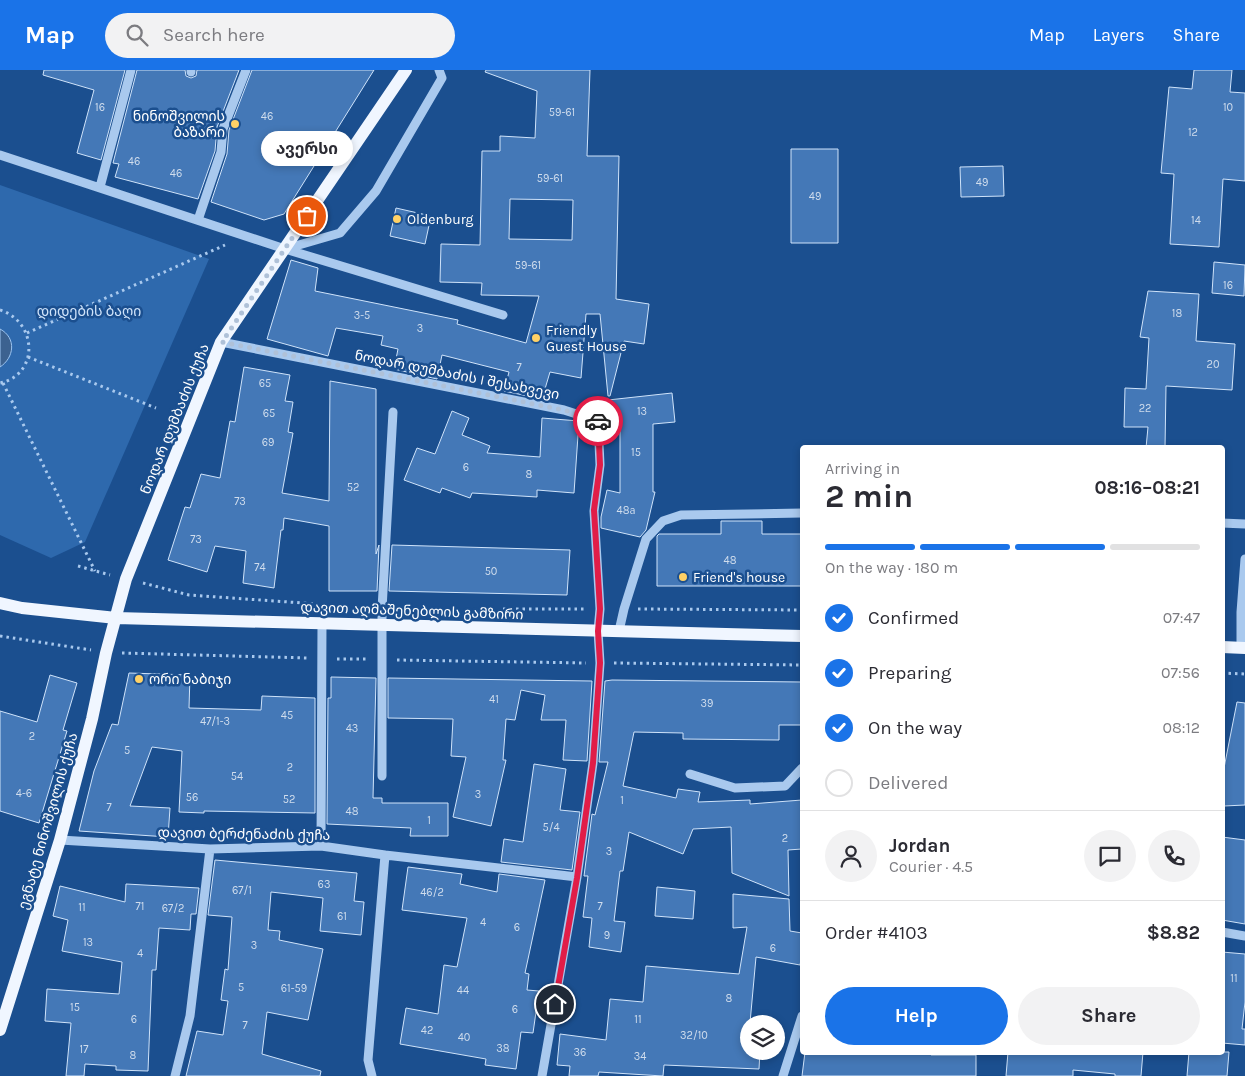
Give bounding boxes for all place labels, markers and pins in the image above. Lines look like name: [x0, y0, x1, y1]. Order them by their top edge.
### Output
place label: ნინოშვილის ბაზარი: [133, 108, 225, 141]
marker: ნინოშვილის ბაზარი: [229, 118, 241, 130]
callout: ავერსი: [261, 131, 353, 166]
pin: [286, 195, 328, 237]
place label: Oldenburg: [407, 211, 473, 228]
marker: Oldenburg: [391, 213, 403, 225]
place label: Friendly Guest House: [546, 322, 627, 355]
marker: Friendly Guest House: [530, 332, 542, 344]
place label: Friend's house: [693, 569, 785, 586]
marker: Friend's house: [677, 571, 689, 583]
place label: ორი ნაბიჯი: [149, 671, 231, 688]
marker: ორი ნაბიჯი: [133, 673, 145, 685]
pin: [534, 983, 576, 1025]

